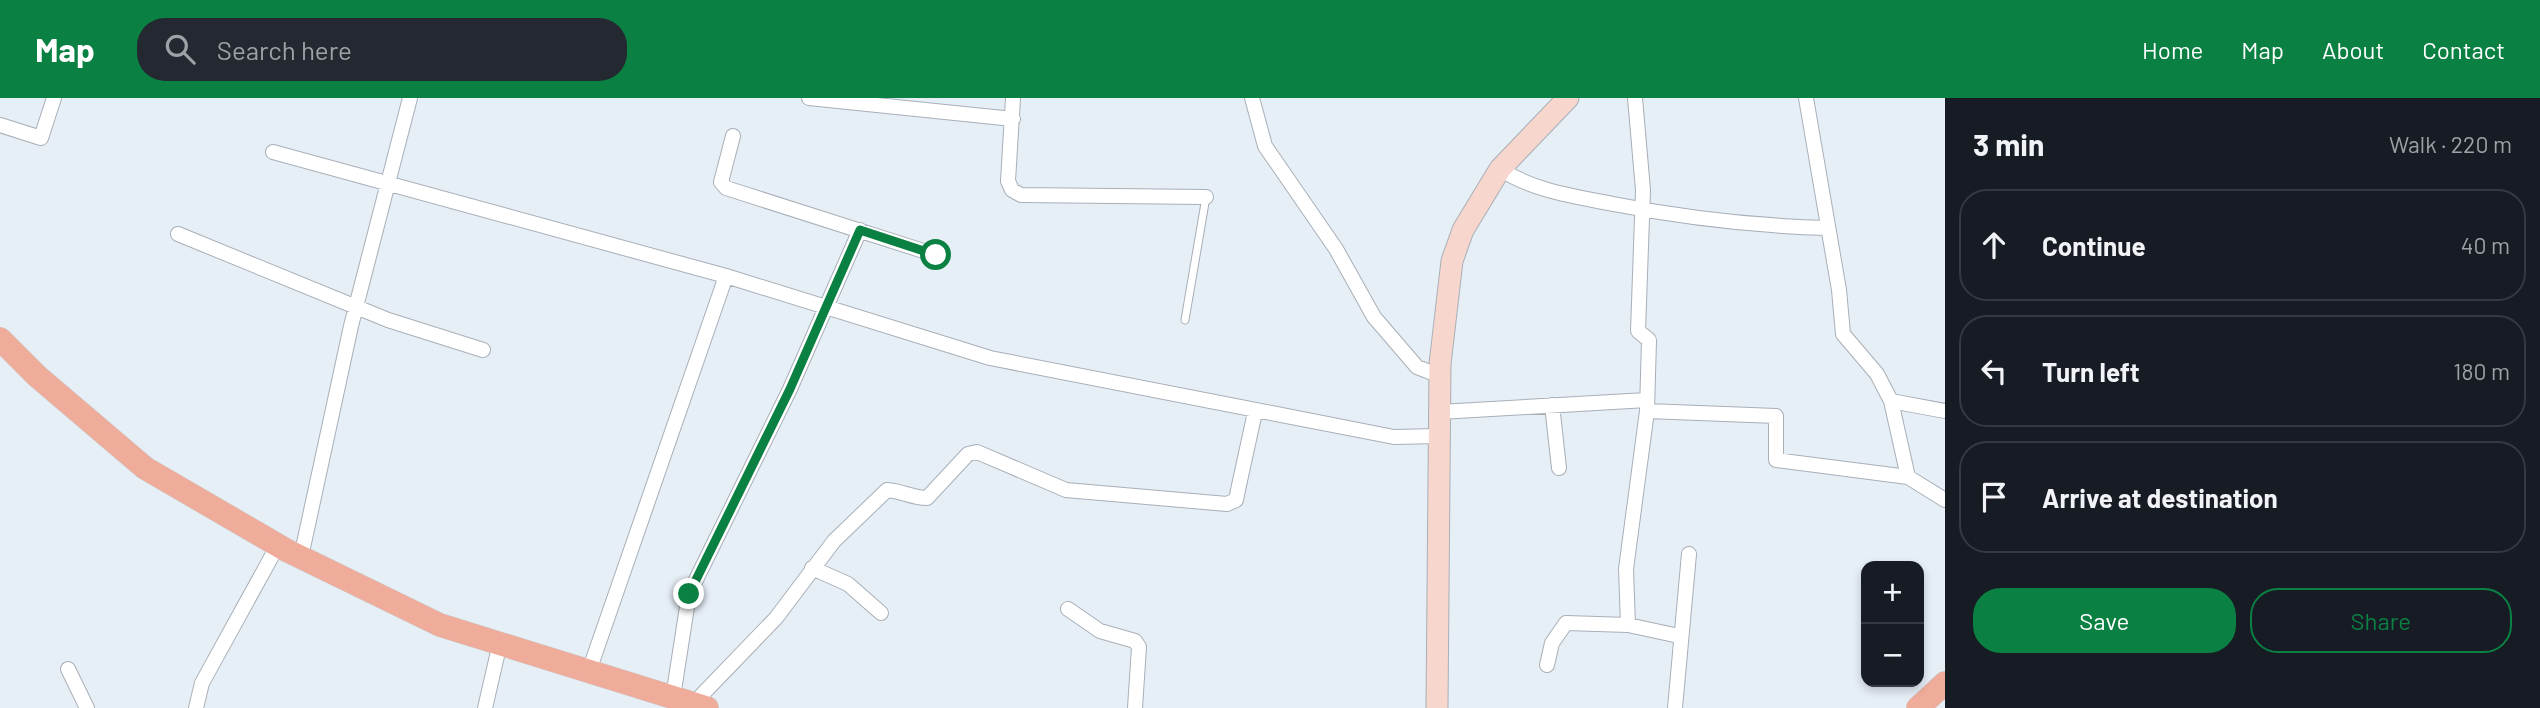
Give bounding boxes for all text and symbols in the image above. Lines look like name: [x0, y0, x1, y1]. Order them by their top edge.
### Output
search box: [137, 18, 627, 81]
text: Map: [35, 29, 95, 69]
icon: search: [161, 30, 199, 68]
text: Search here: [217, 34, 352, 65]
text: Home: [2142, 35, 2203, 64]
text: Map: [2241, 35, 2284, 64]
text: About: [2322, 35, 2384, 64]
text: Contact: [2422, 35, 2505, 64]
text: 3 min: [1973, 126, 2044, 162]
text: Walk · 220 m: [2389, 130, 2512, 158]
icon: ahead: [1975, 226, 2013, 264]
text: Continue: [2042, 230, 2146, 261]
text: 40 m: [2461, 231, 2510, 259]
route start: [920, 239, 951, 270]
icon: left: [1975, 352, 2013, 390]
text: Turn left: [2042, 356, 2140, 387]
text: 180 m: [2453, 357, 2510, 385]
icon: arrive: [1975, 478, 2013, 516]
text: Arrive at destination: [2042, 482, 2278, 513]
map controls: [1861, 561, 1924, 687]
button: +: [1861, 561, 1924, 624]
route end: [673, 578, 704, 609]
button: Save: [1973, 588, 2236, 653]
button: Share: [2250, 588, 2512, 653]
button: −: [1861, 624, 1924, 687]

